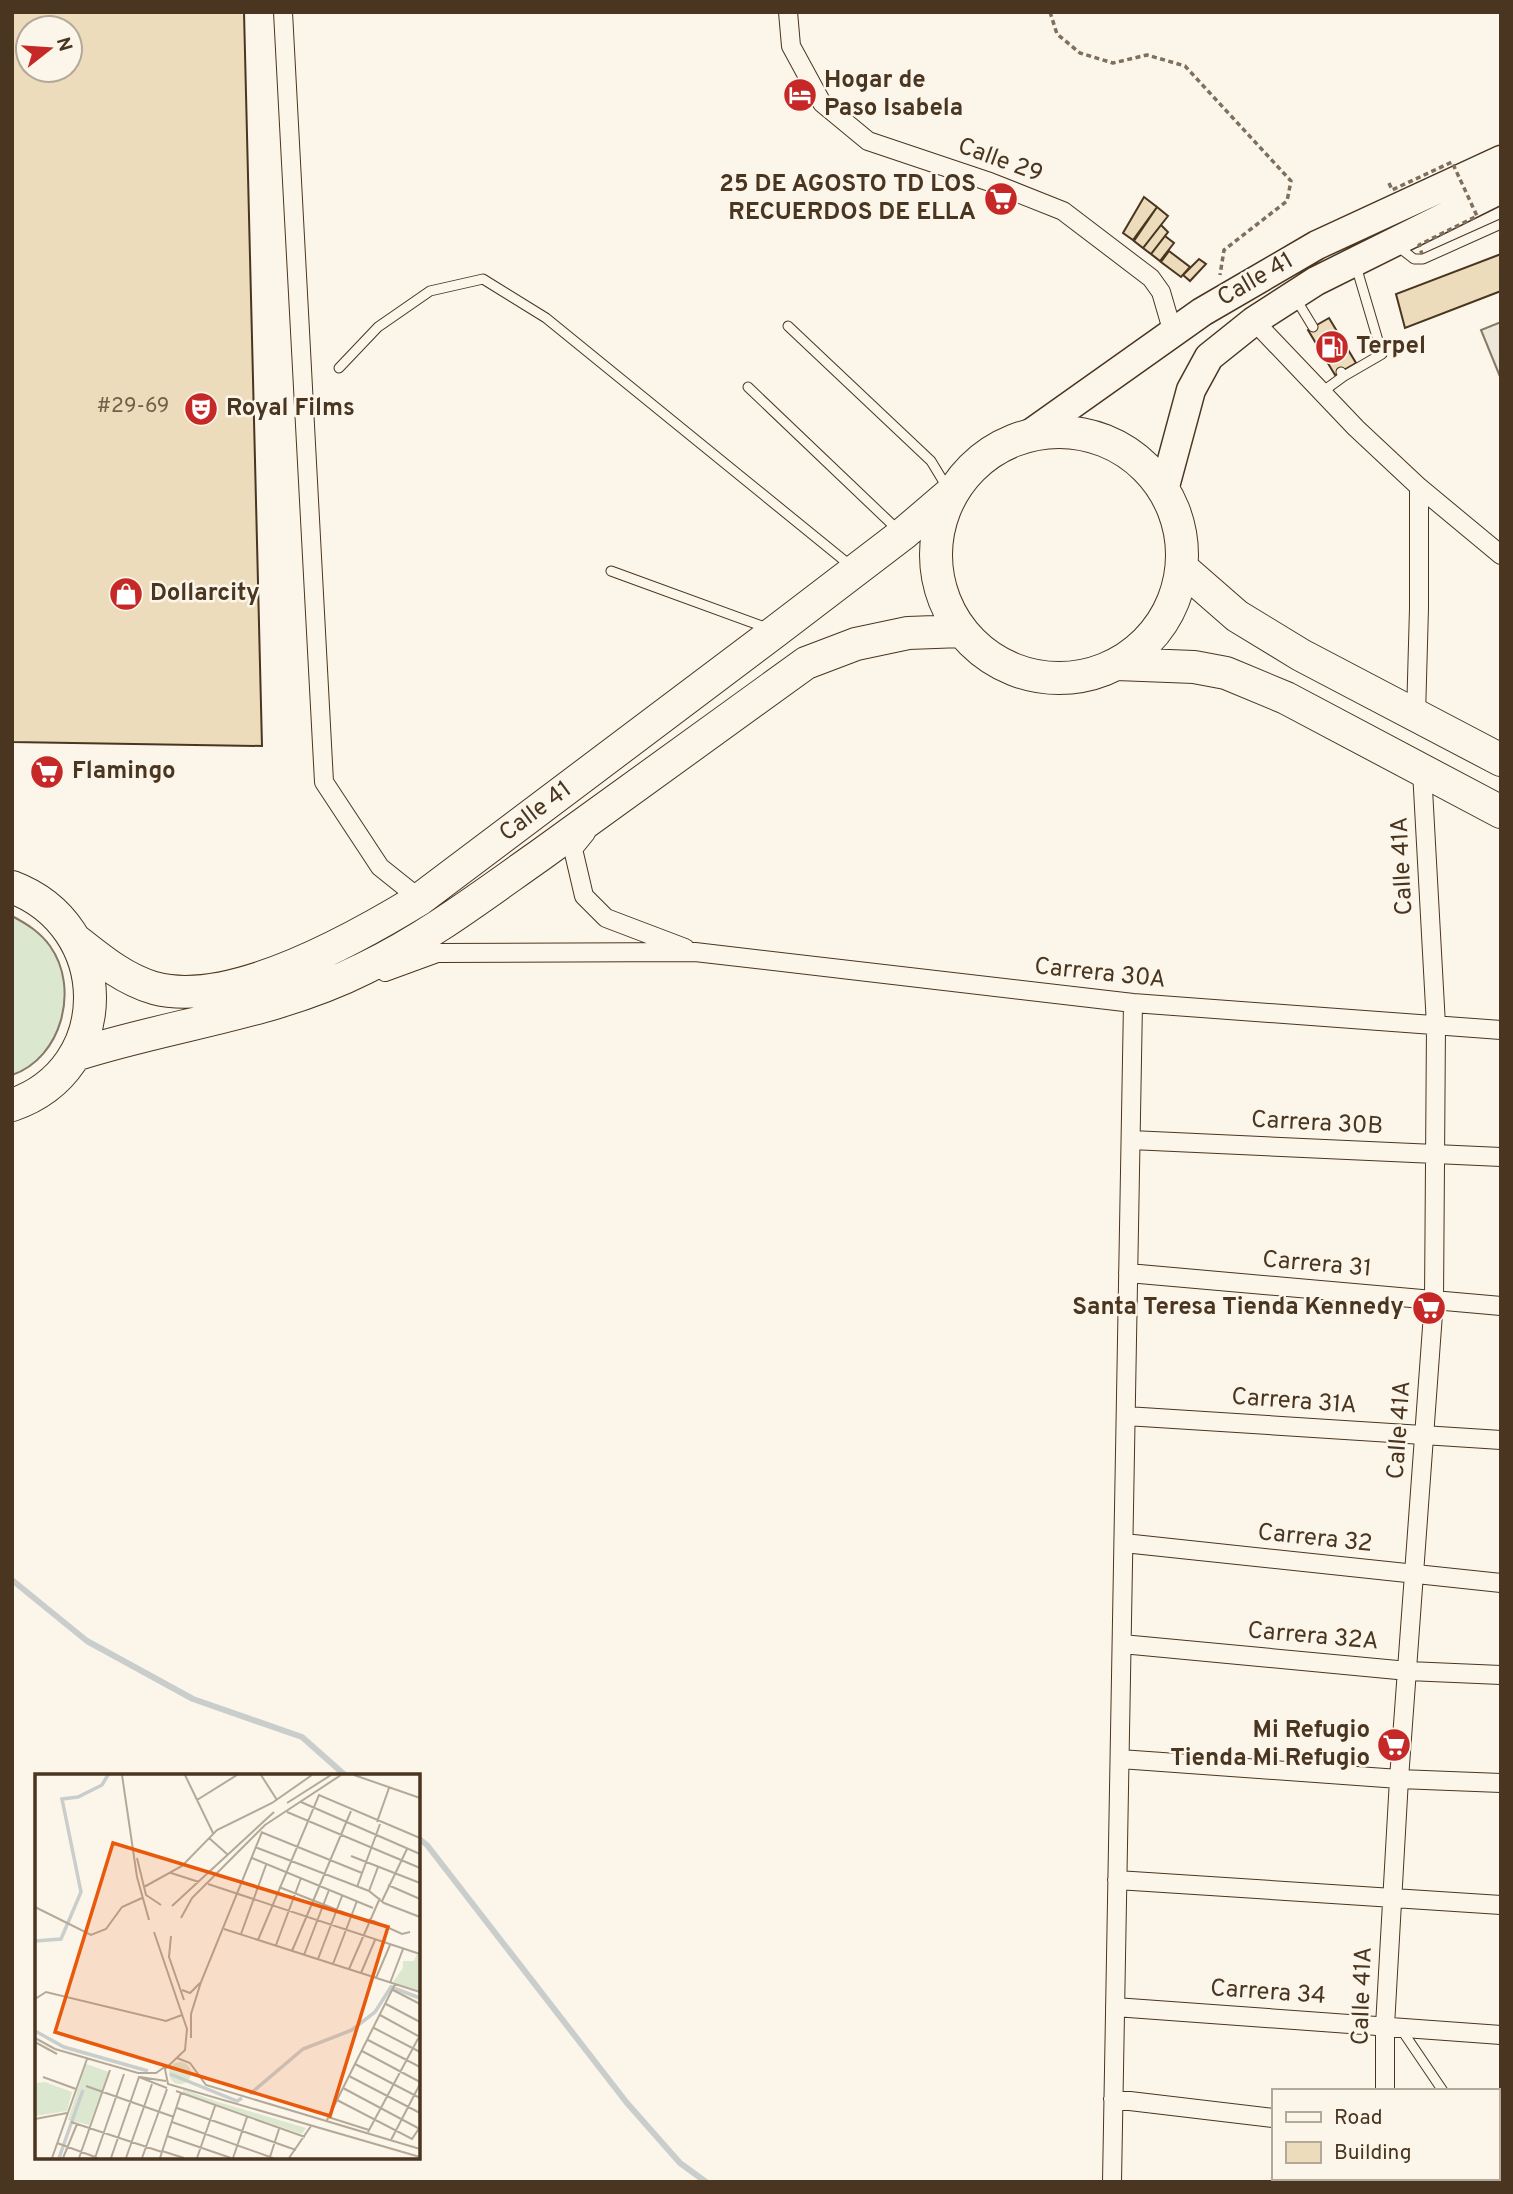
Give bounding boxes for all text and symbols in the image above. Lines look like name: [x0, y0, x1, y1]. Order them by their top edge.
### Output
north arrow: [14, 14, 84, 84]
text: N: [50, 35, 77, 55]
place label: Hogar de Paso Isabela: [824, 66, 963, 124]
hotel icon: Hogar de Paso Isabela: [781, 76, 819, 114]
street label: Calle 29: [953, 132, 1047, 190]
place label: 25 DE AGOSTO TD LOS RECUERDOS DE ELLA: [719, 170, 976, 228]
supermarket icon: 25 DE AGOSTO TD LOS RECUERDOS DE ELLA: [982, 180, 1020, 218]
street label: Calle 41: [1212, 246, 1300, 314]
fuel station icon: Terpel: [1313, 328, 1351, 366]
place label: Terpel: [1356, 332, 1426, 362]
theatre icon: Royal Films: [182, 390, 220, 428]
house number: #29-69: [97, 393, 169, 420]
place label: Royal Films: [226, 394, 355, 424]
shop icon: Dollarcity: [107, 575, 145, 613]
place label: Dollarcity: [150, 579, 260, 609]
supermarket icon: Flamingo: [28, 753, 66, 791]
place label: Flamingo: [72, 757, 176, 787]
street label: Calle 41: [494, 775, 578, 849]
street label: Calle 41A: [1385, 816, 1421, 916]
street label: Carrera 30A: [1033, 952, 1167, 996]
street label: Carrera 30B: [1250, 1106, 1384, 1142]
street label: Carrera 31: [1261, 1245, 1373, 1285]
supermarket icon: Santa Teresa Tienda Kennedy: [1410, 1289, 1448, 1327]
place label: Santa Teresa Tienda Kennedy: [1072, 1293, 1404, 1323]
street label: Calle 41A: [1382, 1380, 1418, 1480]
street label: Carrera 31A: [1230, 1383, 1358, 1421]
street label: Carrera 32: [1256, 1518, 1374, 1560]
street label: Carrera 32A: [1246, 1616, 1380, 1658]
place label: Mi Refugio Tienda Mi Refugio: [1170, 1716, 1370, 1774]
supermarket icon: Mi Refugio Tienda Mi Refugio: [1375, 1726, 1413, 1764]
inset map: [35, 1774, 420, 2159]
street label: Calle 41A: [1346, 1946, 1380, 2046]
street label: Carrera 34: [1209, 1974, 1327, 2012]
legend: [1272, 2089, 1499, 2180]
text: Road: [1334, 2105, 1383, 2132]
text: Building: [1334, 2140, 1412, 2167]

